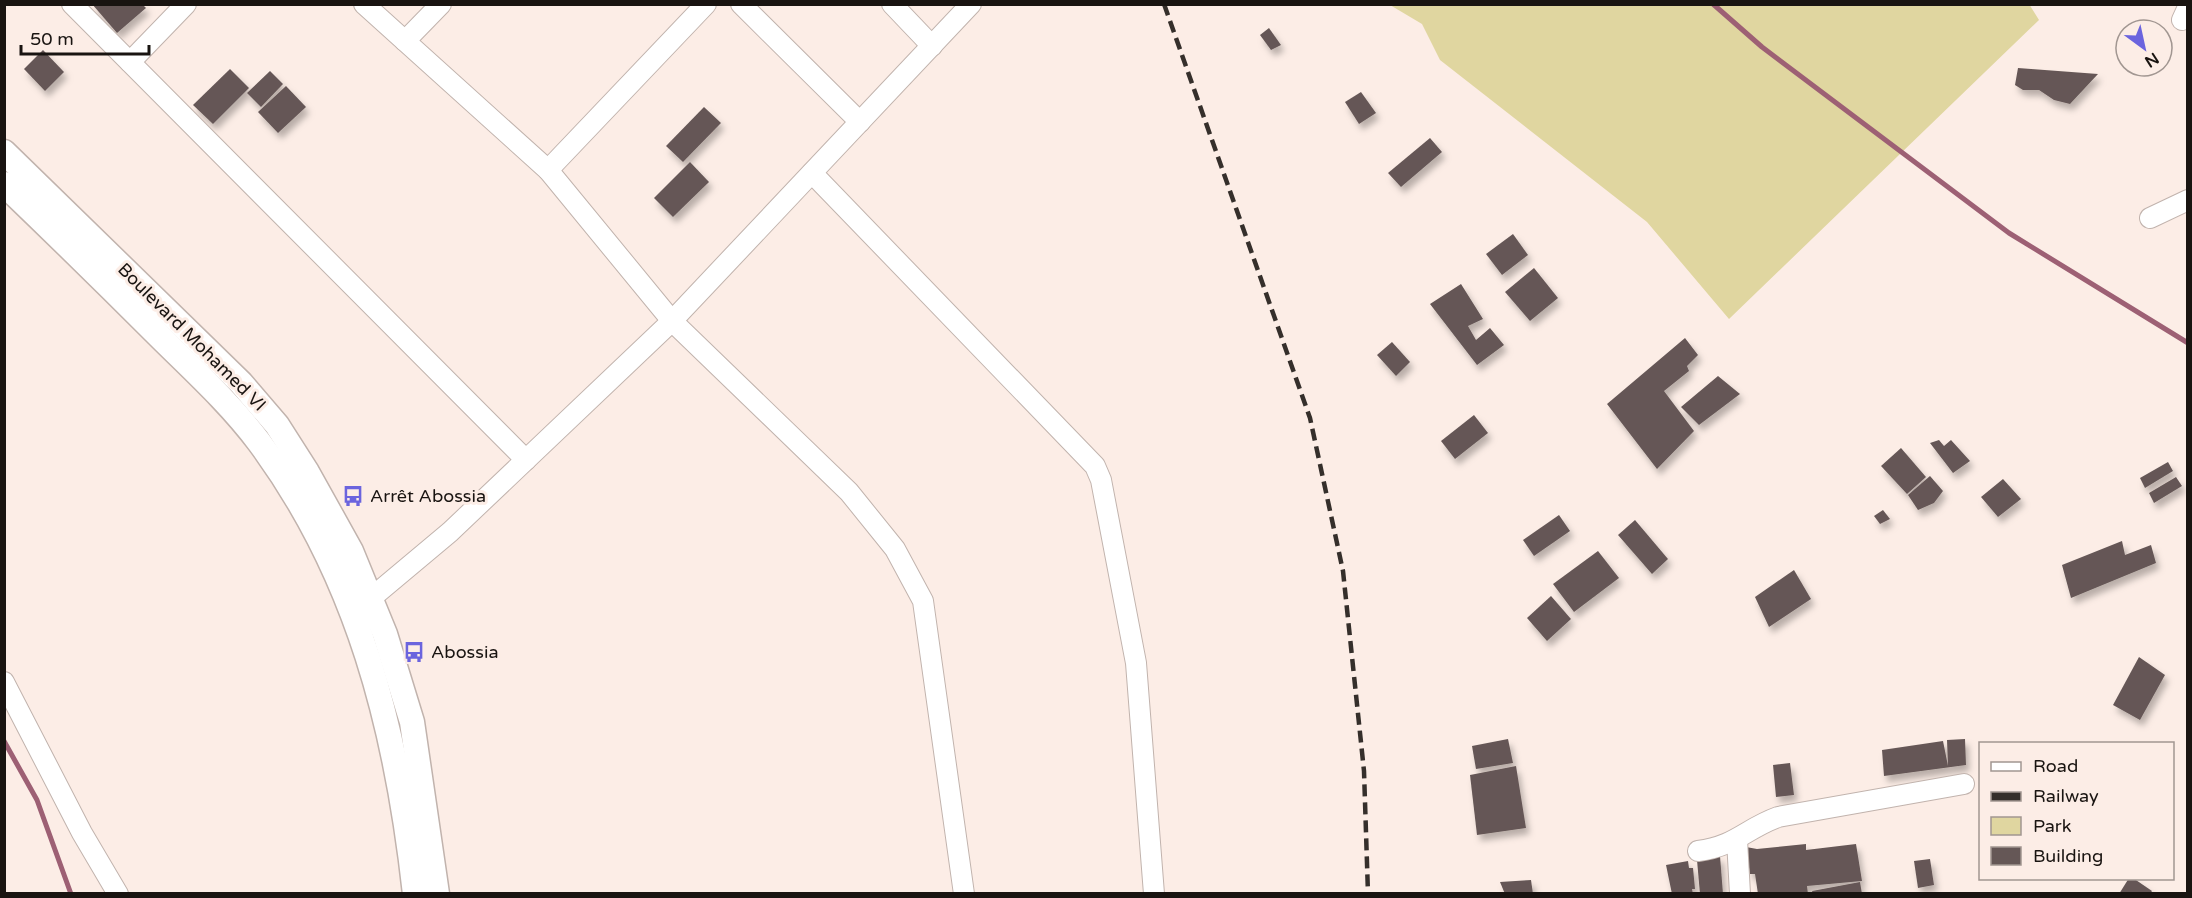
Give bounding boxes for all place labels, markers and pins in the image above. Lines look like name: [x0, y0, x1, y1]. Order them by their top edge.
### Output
bus stop icon: Arrêt Abossia: [341, 484, 365, 508]
place label: Arrêt Abossia: [370, 485, 486, 507]
bus stop icon: Abossia: [402, 640, 426, 664]
place label: Abossia: [431, 641, 499, 663]

